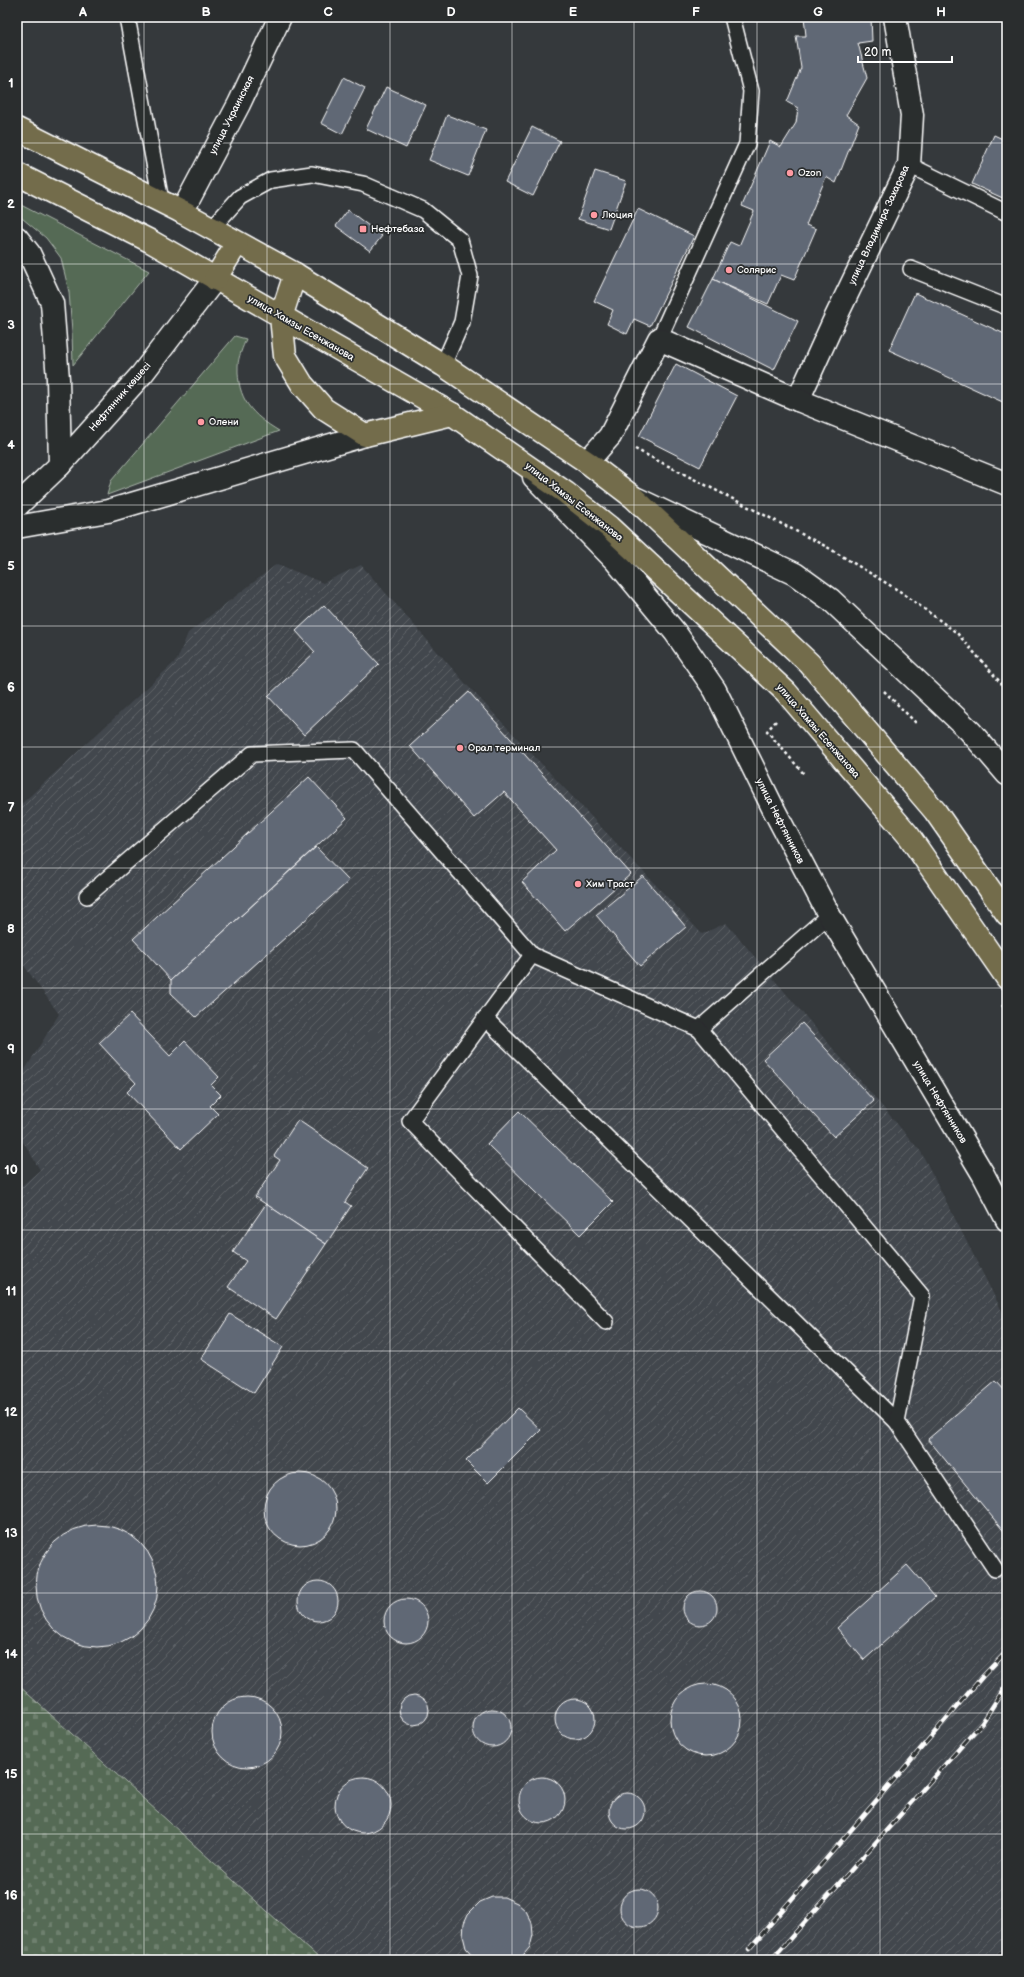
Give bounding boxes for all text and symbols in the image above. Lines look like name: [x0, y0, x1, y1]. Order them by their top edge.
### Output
text: A: [78, 4, 87, 20]
text: B: [201, 4, 211, 20]
text: C: [323, 4, 333, 20]
text: D: [446, 4, 456, 20]
text: E: [569, 4, 578, 20]
text: F: [692, 4, 700, 20]
text: G: [813, 4, 823, 20]
text: H: [936, 4, 946, 20]
scale bar: [858, 38, 952, 64]
text: 20 m: [864, 45, 891, 60]
street label: улица Украинская: [207, 73, 257, 156]
text: 1: [8, 75, 14, 91]
street label: улица Владимира Захарова: [846, 163, 912, 287]
place label: Ozon: [798, 167, 822, 179]
marker: Ozon: [785, 168, 795, 178]
text: 2: [7, 196, 15, 212]
place label: Люция: [601, 209, 633, 221]
marker: Люция: [589, 210, 599, 220]
place label: Нефтебаза: [371, 223, 425, 235]
marker: Нефтебаза: [358, 224, 368, 234]
place label: Солярис: [737, 264, 776, 276]
marker: Солярис: [724, 265, 734, 275]
street label: улица Хамзы Есенжанова: [246, 293, 356, 363]
text: 3: [7, 317, 15, 333]
street label: Нефтянник көшесі: [87, 360, 153, 434]
place label: Олени: [209, 416, 239, 428]
marker: Олени: [196, 417, 206, 427]
text: 4: [7, 437, 15, 453]
street label: улица Хамзы Есенжанова: [523, 460, 625, 544]
text: 5: [7, 558, 15, 574]
text: 6: [7, 679, 15, 695]
street label: улица Хамзы Есенжанова: [774, 681, 862, 781]
place label: Орал терминал: [468, 742, 541, 754]
marker: Орал терминал: [455, 743, 465, 753]
street label: улица Нефтянников: [753, 776, 807, 866]
text: 7: [7, 800, 15, 816]
place label: Хим Траст: [586, 878, 634, 890]
marker: Хим Траст: [573, 879, 583, 889]
text: 8: [7, 921, 15, 937]
text: 9: [7, 1041, 15, 1057]
street label: улица Нефтянников: [911, 1059, 970, 1146]
text: 10: [4, 1162, 18, 1178]
text: 11: [6, 1283, 16, 1299]
text: 12: [4, 1404, 18, 1420]
text: 13: [4, 1525, 18, 1541]
text: 14: [4, 1646, 18, 1662]
text: 15: [5, 1766, 18, 1782]
text: 16: [4, 1887, 18, 1903]

